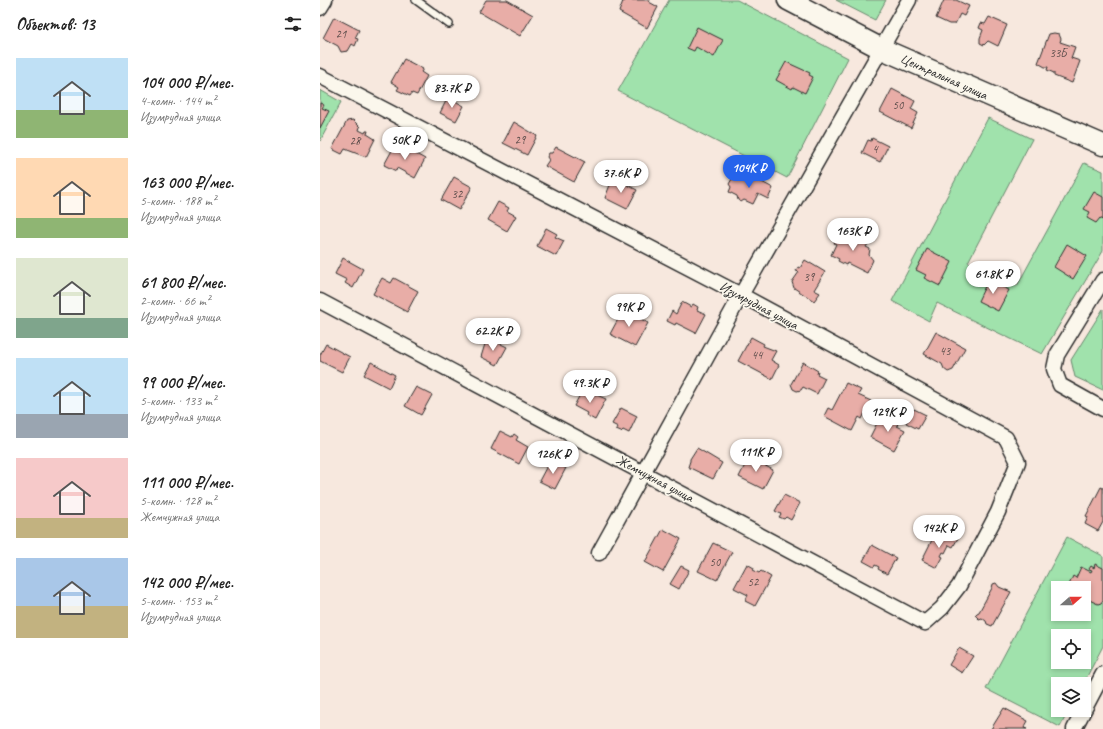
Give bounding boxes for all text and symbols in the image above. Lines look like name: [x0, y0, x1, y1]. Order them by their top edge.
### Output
icon: filters: [282, 13, 304, 35]
text: Объектов: 13: [16, 14, 95, 35]
house number: 21: [336, 26, 347, 42]
house number: 33Б: [1050, 45, 1068, 61]
street label: Центральная улица: [897, 50, 991, 104]
text: 104 000 ₽/мес.: [140, 72, 233, 93]
icon: home: [48, 74, 96, 122]
pin: 83.7K ₽: [415, 75, 489, 109]
text: 83.7K ₽: [434, 80, 470, 96]
text: 4-комн. · 144 m²: [140, 93, 216, 109]
house number: 50: [893, 97, 905, 113]
text: Изумрудная улица: [140, 109, 220, 125]
pin: 50K ₽: [377, 127, 433, 161]
text: 50K ₽: [391, 132, 419, 148]
house number: 29: [515, 132, 527, 148]
house number: 28: [350, 133, 362, 149]
house number: 4: [872, 141, 879, 157]
pin: 104K ₽: [716, 155, 782, 189]
pin: 37.6K ₽: [584, 160, 658, 194]
text: 104K ₽: [732, 160, 766, 176]
text: 37.6K ₽: [603, 165, 639, 181]
text: 163 000 ₽/мес.: [140, 172, 234, 193]
icon: home: [48, 174, 96, 222]
house number: 32: [452, 186, 464, 202]
text: 5-комн. · 188 m²: [140, 193, 216, 209]
text: Изумрудная улица: [140, 209, 220, 225]
pin: 163K ₽: [820, 218, 886, 252]
text: 163K ₽: [836, 223, 870, 239]
pin: 61.8K ₽: [956, 261, 1030, 295]
text: 61.8K ₽: [975, 266, 1011, 282]
house number: 39: [804, 269, 816, 285]
text: 61 800 ₽/мес.: [140, 272, 226, 293]
icon: home: [48, 274, 96, 322]
street label: Изумрудная улица: [717, 278, 802, 334]
text: 2-комн. · 66 m²: [140, 293, 210, 309]
pin: 99K ₽: [601, 294, 657, 328]
text: 99K ₽: [615, 299, 643, 315]
text: Изумрудная улица: [140, 309, 220, 325]
pin: 62.2K ₽: [456, 318, 530, 352]
text: 62.2K ₽: [475, 323, 511, 339]
house number: 43: [940, 343, 952, 359]
house number: 44: [752, 347, 764, 363]
pin: 49.3K ₽: [553, 370, 627, 404]
text: 99 000 ₽/мес.: [140, 372, 225, 393]
icon: home: [48, 374, 96, 422]
text: 49.3K ₽: [572, 375, 608, 391]
text: 5-комн. · 133 m²: [140, 393, 216, 409]
pin: 129K ₽: [855, 399, 921, 433]
text: 129K ₽: [871, 404, 905, 420]
text: Изумрудная улица: [140, 409, 220, 425]
pin: 111K ₽: [723, 439, 789, 473]
pin: 126K ₽: [520, 441, 586, 475]
text: 111K ₽: [739, 444, 773, 460]
text: 126K ₽: [536, 446, 570, 462]
street label: Жемчужная улица: [613, 451, 697, 506]
text: 111 000 ₽/мес.: [140, 472, 233, 493]
icon: home: [48, 474, 96, 522]
text: 5-комн. · 128 m²: [140, 493, 216, 509]
text: Жемчужная улица: [140, 509, 219, 525]
pin: 142K ₽: [906, 515, 972, 549]
text: 142K ₽: [922, 520, 956, 536]
house number: 50: [710, 554, 722, 570]
text: 142 000 ₽/мес.: [140, 572, 233, 593]
icon: home: [48, 574, 96, 622]
house number: 52: [748, 574, 760, 590]
north arrow: [1051, 581, 1091, 621]
map controls: [1051, 581, 1091, 717]
text: 5-комн. · 153 m²: [140, 593, 216, 609]
text: Изумрудная улица: [140, 609, 220, 625]
button: locate: [1051, 629, 1091, 669]
button: layers: [1051, 677, 1091, 717]

